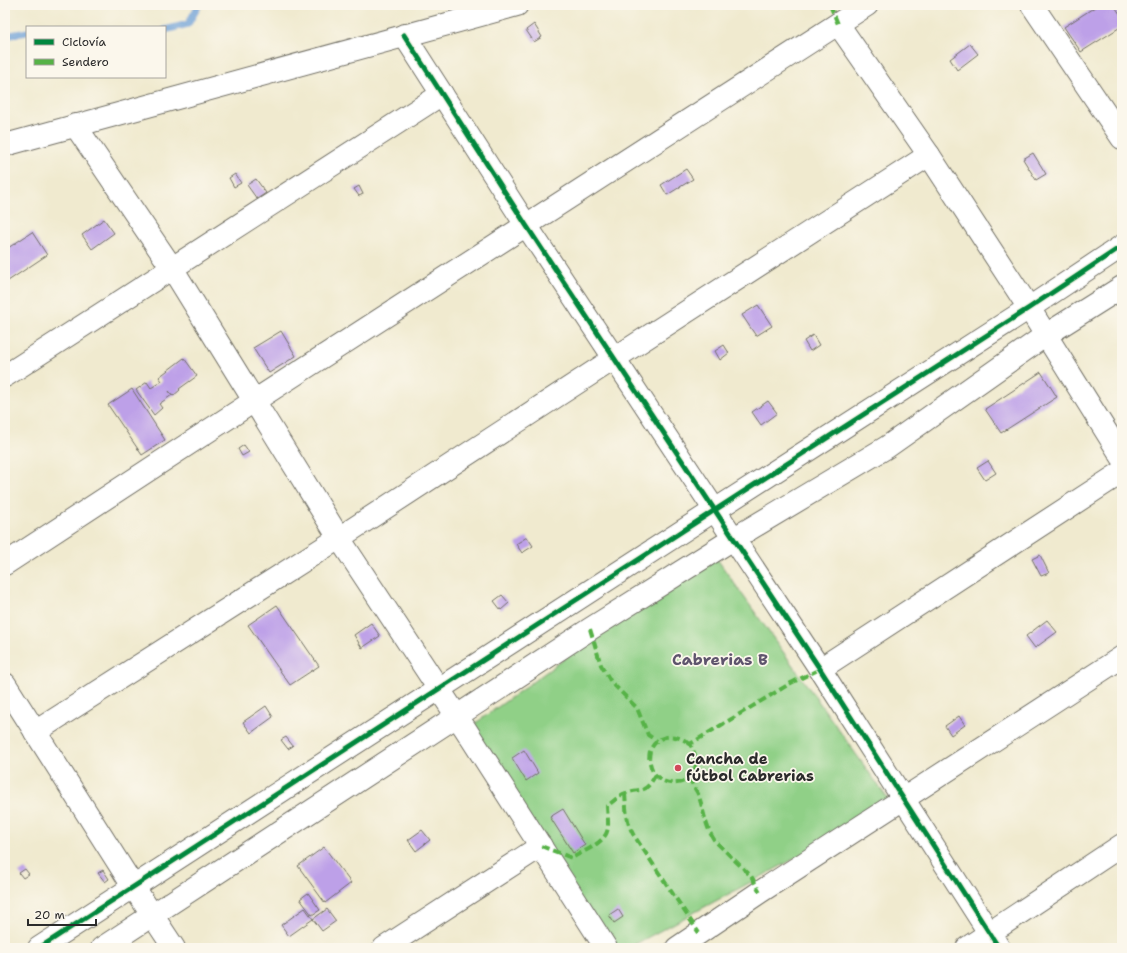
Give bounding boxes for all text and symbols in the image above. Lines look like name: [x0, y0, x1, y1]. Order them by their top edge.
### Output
legend: [26, 26, 166, 78]
text: Ciclovía: [62, 34, 106, 50]
text: Sendero: [62, 54, 109, 70]
district label: Cabrerias B: [672, 649, 768, 670]
place label: Cancha de fútbol Cabrerias: [686, 749, 814, 786]
marker: Cancha de fútbol Cabrerias: [673, 763, 683, 773]
scale bar: [28, 901, 96, 927]
text: 20 m: [34, 907, 65, 923]

